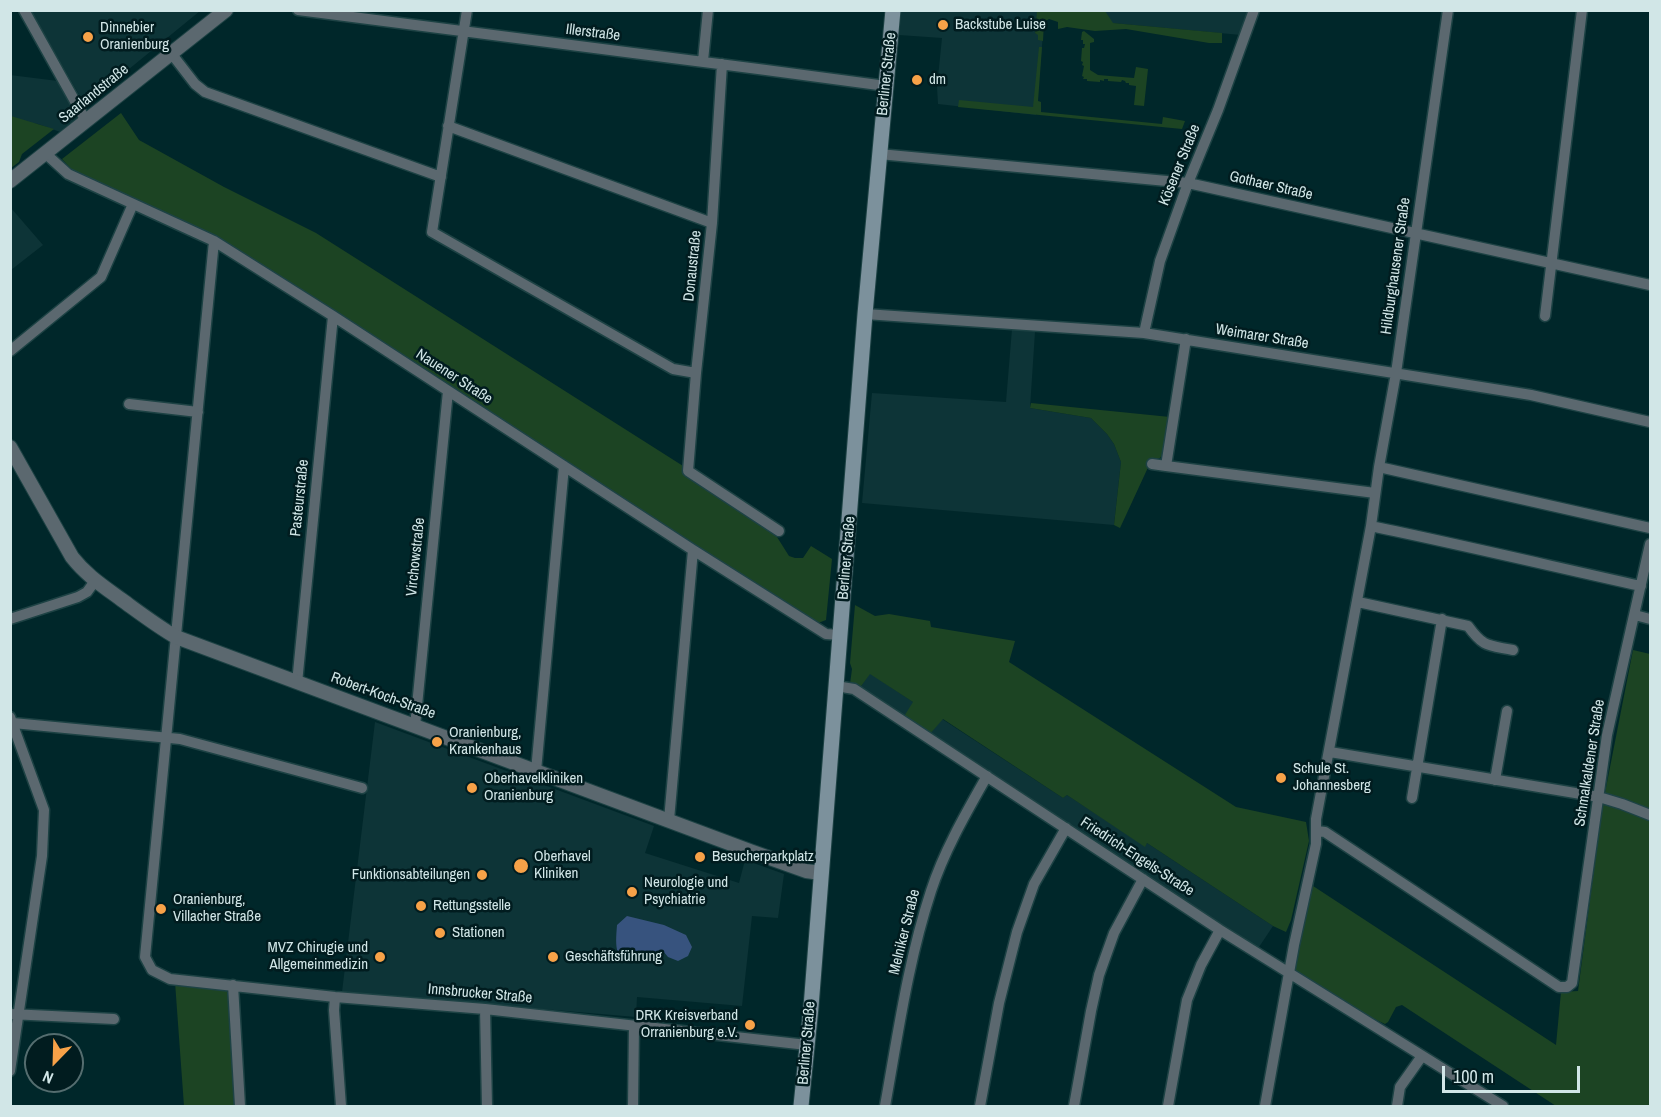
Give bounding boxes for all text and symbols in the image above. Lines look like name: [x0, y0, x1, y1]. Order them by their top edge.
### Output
place label: Backstube Luise: [955, 16, 1046, 34]
marker: Backstube Luise: [936, 18, 950, 32]
place label: Dinnebier Oranienburg: [100, 19, 169, 54]
street label: Illerstraße: [565, 21, 621, 45]
marker: Dinnebier Oranienburg: [81, 30, 95, 44]
street label: Berliner Straße: [874, 32, 900, 116]
street label: Saarlandstraße: [56, 61, 132, 127]
place label: dm: [929, 71, 946, 89]
marker: dm: [910, 73, 924, 87]
street label: Kösener Straße: [1156, 122, 1204, 208]
street label: Gothaer Straße: [1228, 168, 1314, 204]
street label: Hildburghausener Straße: [1377, 196, 1415, 336]
street label: Donaustraße: [680, 230, 706, 302]
street label: Weimarer Straße: [1214, 321, 1310, 353]
street label: Nauener Straße: [412, 346, 496, 408]
street label: Pasteurstraße: [287, 459, 313, 537]
street label: Berliner Straße: [834, 516, 860, 600]
street label: Virchowstraße: [403, 517, 429, 597]
street label: Robert-Koch-Straße: [328, 669, 438, 723]
street label: Schmalkaldener Straße: [1571, 698, 1609, 828]
place label: Oranienburg, Krankenhaus: [449, 724, 521, 759]
marker: Oranienburg, Krankenhaus: [430, 735, 444, 749]
place label: Schule St. Johannesberg: [1293, 760, 1371, 795]
place label: Oberhavelkliniken Oranienburg: [484, 770, 583, 805]
marker: Schule St. Johannesberg: [1274, 771, 1288, 785]
marker: Oberhavelkliniken Oranienburg: [465, 781, 479, 795]
street label: Friedrich-Engels-Straße: [1077, 814, 1197, 900]
place label: Oberhavel Kliniken: [534, 848, 591, 883]
place label: Besucherparkplatz: [712, 848, 814, 866]
marker: Besucherparkplatz: [693, 850, 707, 864]
marker: Oberhavel Kliniken: [512, 857, 530, 875]
place label: Funktionsabteilungen: [352, 866, 470, 884]
marker: Funktionsabteilungen: [475, 868, 489, 882]
place label: Neurologie und Psychiatrie: [644, 874, 728, 909]
marker: Neurologie und Psychiatrie: [625, 885, 639, 899]
street label: Melniker Straße: [886, 887, 924, 977]
place label: Oranienburg, Villacher Straße: [173, 891, 261, 926]
place label: Rettungsstelle: [433, 897, 511, 915]
marker: Rettungsstelle: [414, 899, 428, 913]
marker: Oranienburg, Villacher Straße: [154, 902, 168, 916]
place label: Stationen: [452, 924, 505, 942]
marker: Stationen: [433, 926, 447, 940]
place label: MVZ Chirugie und Allgemeinmedizin: [268, 939, 368, 974]
place label: Geschäftsführung: [565, 948, 662, 966]
marker: MVZ Chirugie und Allgemeinmedizin: [373, 950, 387, 964]
marker: Geschäftsführung: [546, 950, 560, 964]
street label: Innsbrucker Straße: [427, 980, 533, 1008]
street label: Berliner Straße: [794, 1001, 820, 1085]
place label: DRK Kreisverband Orranienburg e.V.: [635, 1007, 738, 1042]
marker: DRK Kreisverband Orranienburg e.V.: [743, 1018, 757, 1032]
north arrow: [24, 1033, 84, 1093]
scale bar: [1445, 1054, 1583, 1092]
text: 100 m: [1453, 1064, 1494, 1089]
text: N: [39, 1066, 56, 1090]

